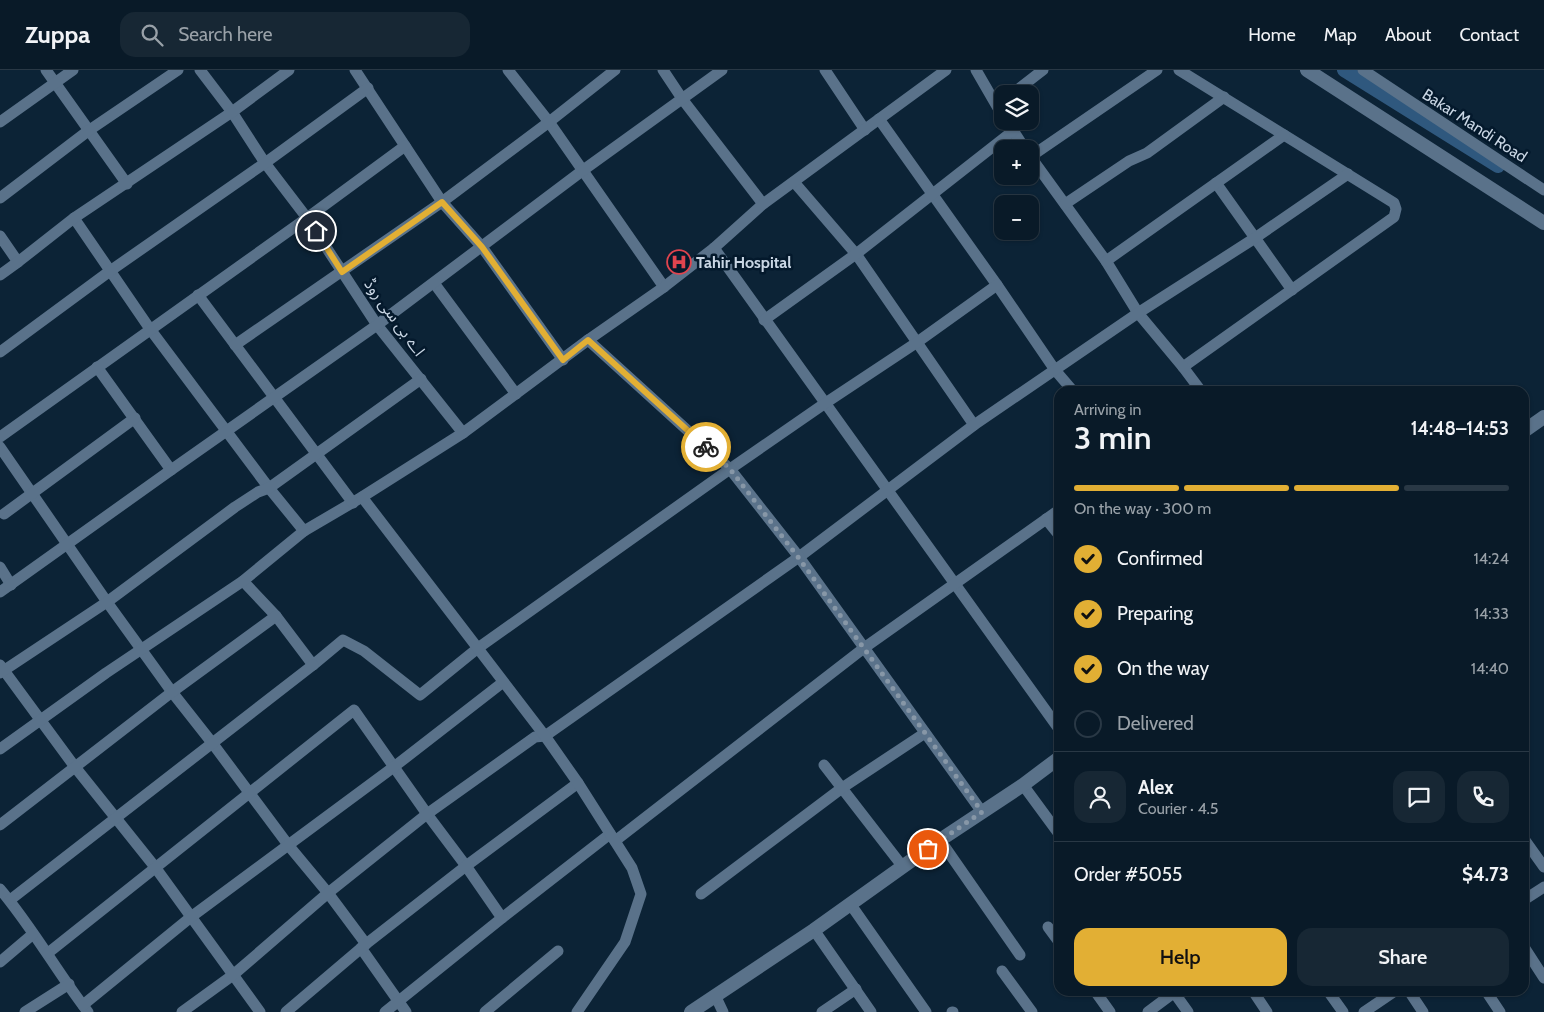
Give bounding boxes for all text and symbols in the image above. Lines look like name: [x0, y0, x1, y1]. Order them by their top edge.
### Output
search box: [120, 12, 470, 57]
text: Zuppa: [25, 20, 90, 49]
icon: search: [138, 21, 166, 49]
text: Search here: [178, 23, 273, 46]
text: Home: [1248, 24, 1296, 46]
text: Map: [1324, 24, 1357, 46]
text: About: [1385, 24, 1431, 46]
text: Contact: [1459, 24, 1519, 46]
map controls: [994, 85, 1039, 240]
button: layers: [994, 85, 1039, 130]
street label: Bakar Mandi Road: [1419, 85, 1531, 166]
button: +: [994, 140, 1039, 185]
button: −: [994, 195, 1039, 240]
pin: [295, 210, 337, 252]
icon: home: [302, 217, 330, 245]
hospital icon: Tahir Hospital: [666, 249, 692, 275]
place label: Tahir Hospital: [696, 253, 792, 272]
street label: اے بی سی روڈ: [360, 275, 429, 360]
text: Arriving in: [1074, 400, 1141, 419]
text: 14:48–14:53: [1411, 417, 1509, 440]
text: 3 min: [1074, 418, 1151, 457]
courier: [681, 422, 731, 472]
icon: bike: [692, 433, 720, 461]
text: On the way · 300 m: [1074, 499, 1211, 518]
icon: check: [1074, 545, 1102, 573]
text: Confirmed: [1117, 547, 1203, 570]
text: 14:24: [1474, 549, 1509, 568]
icon: check: [1074, 600, 1102, 628]
text: Preparing: [1117, 602, 1193, 625]
text: 14:33: [1474, 604, 1509, 623]
icon: check: [1074, 655, 1102, 683]
text: On the way: [1117, 657, 1209, 680]
text: 14:40: [1471, 659, 1509, 678]
text: Delivered: [1117, 712, 1194, 735]
button: person: [1074, 771, 1126, 823]
button: chat: [1393, 771, 1445, 823]
button: phone: [1457, 771, 1509, 823]
text: Alex: [1138, 776, 1174, 799]
text: Courier · 4.5: [1138, 799, 1219, 818]
pin: [907, 828, 949, 870]
icon: bag: [914, 835, 942, 863]
text: Order #5055: [1074, 863, 1182, 886]
text: $4.73: [1462, 863, 1509, 886]
button: Help: [1074, 928, 1287, 986]
button: Share: [1297, 928, 1509, 986]

